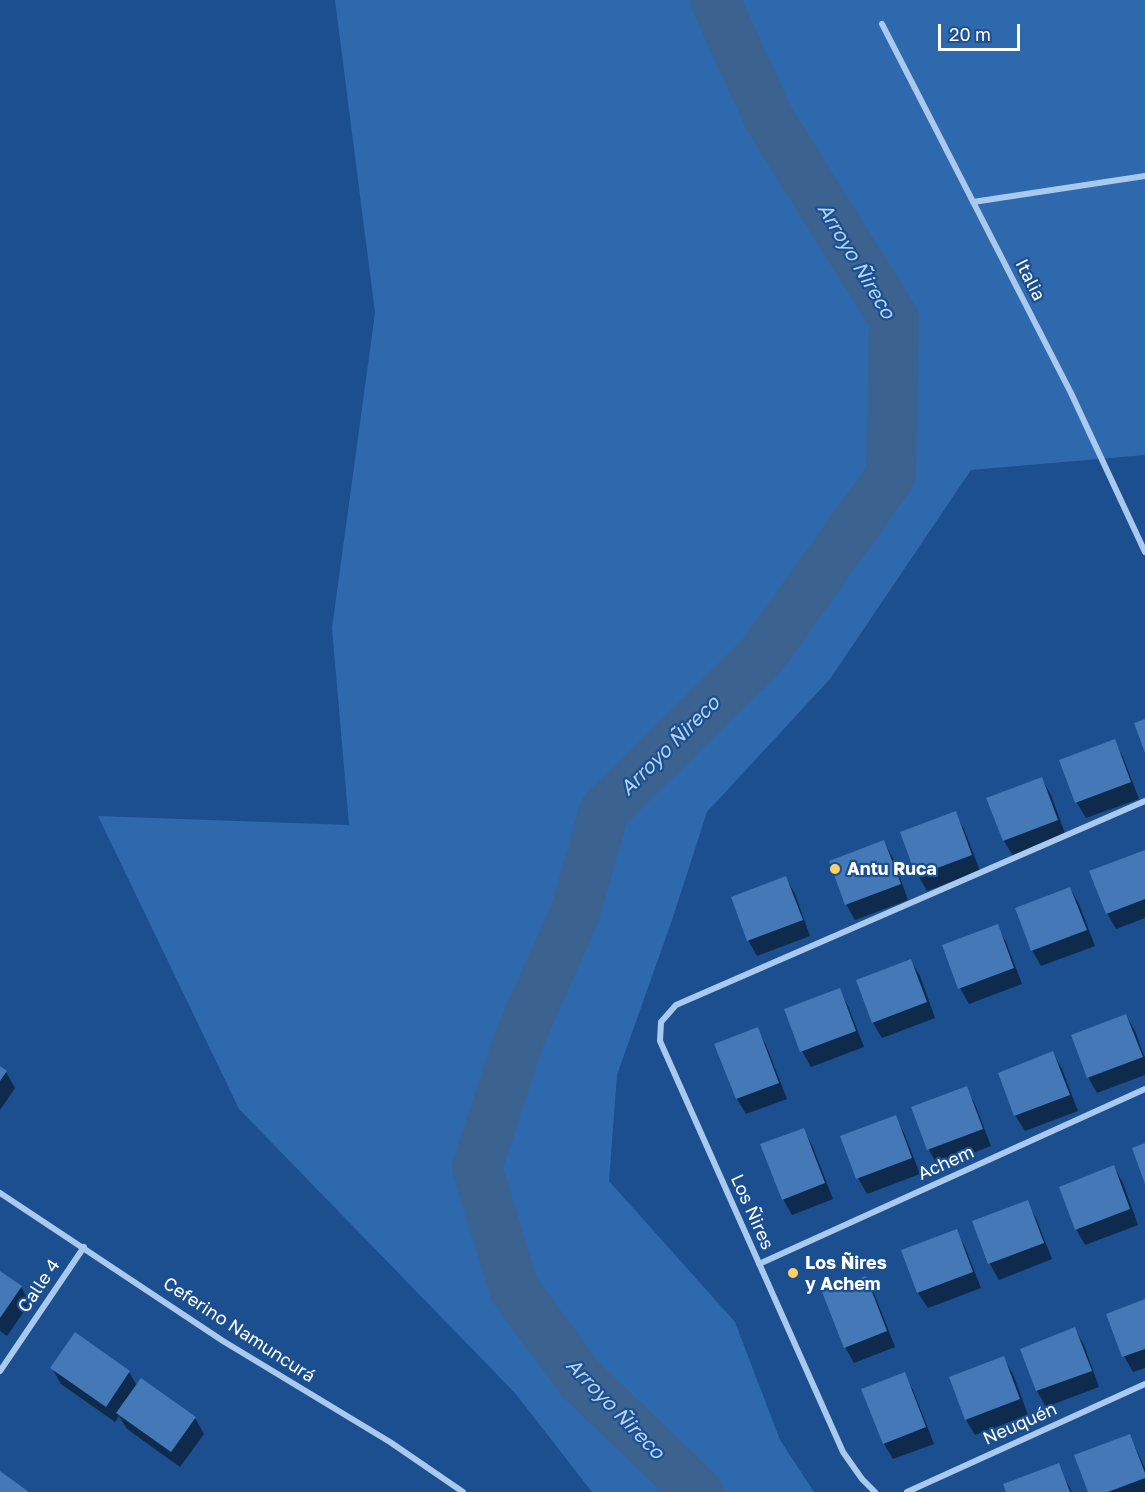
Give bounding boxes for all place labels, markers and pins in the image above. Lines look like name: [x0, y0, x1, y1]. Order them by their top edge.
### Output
place label: Antu Ruca: [847, 858, 937, 880]
marker: Antu Ruca: [828, 862, 842, 876]
place label: Los Ñires y Achem: [805, 1252, 887, 1294]
marker: Los Ñires y Achem: [786, 1266, 800, 1280]

